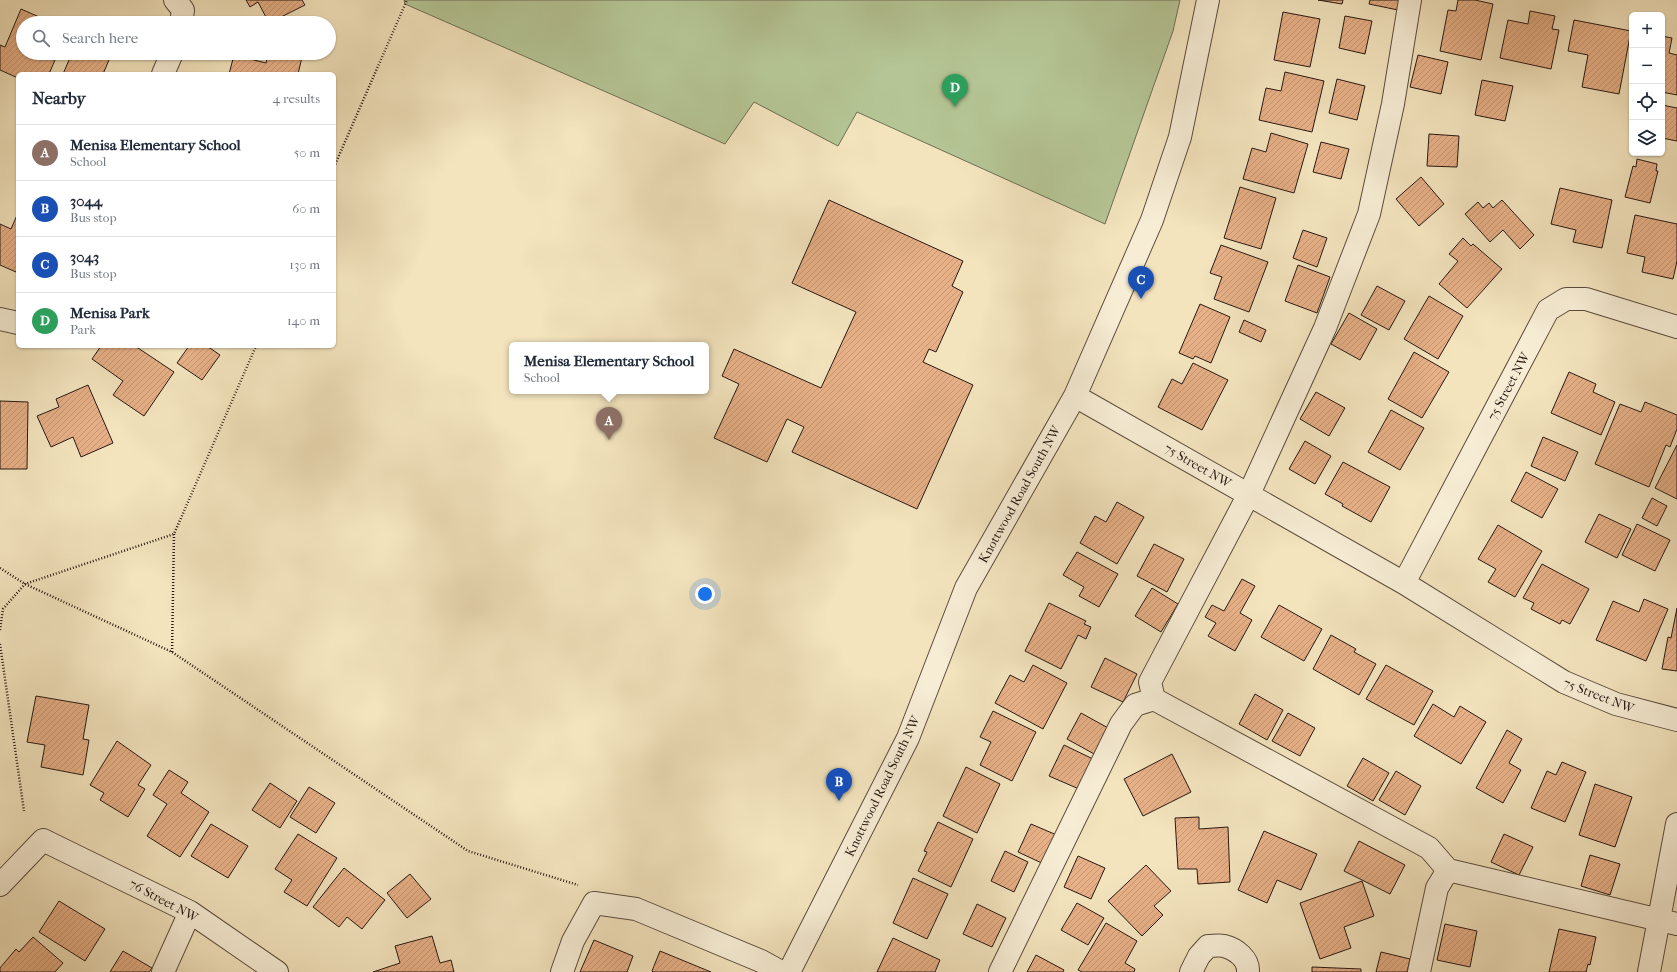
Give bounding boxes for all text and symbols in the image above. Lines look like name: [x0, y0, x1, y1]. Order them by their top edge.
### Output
map controls: [1629, 12, 1665, 156]
button: +: [1629, 12, 1665, 48]
search box: [16, 16, 336, 60]
icon: search: [30, 27, 52, 49]
text: Search here: [62, 29, 138, 47]
button: −: [1629, 48, 1665, 84]
pin: D: [942, 74, 968, 107]
button: locate: [1629, 84, 1665, 120]
text: Nearby: [32, 88, 86, 108]
text: 4 results: [273, 91, 320, 106]
button: layers: [1629, 120, 1665, 156]
text: Menisa Elementary School: [70, 136, 241, 154]
text: A: [41, 145, 49, 160]
text: 50 m: [294, 145, 320, 160]
text: School: [70, 154, 106, 169]
text: 3044: [70, 192, 102, 210]
text: B: [41, 201, 49, 216]
text: 60 m: [292, 201, 320, 216]
text: Bus stop: [70, 210, 116, 225]
text: 3043: [70, 248, 99, 266]
text: C: [41, 257, 49, 272]
text: 130 m: [289, 257, 320, 272]
text: Bus stop: [70, 266, 116, 281]
pin: C: [1128, 266, 1154, 299]
text: Menisa Park: [70, 304, 150, 322]
text: D: [40, 313, 50, 328]
text: 140 m: [287, 313, 320, 328]
text: Park: [70, 322, 96, 337]
popup: [509, 342, 709, 394]
street label: 75 Street NW: [1484, 349, 1533, 423]
text: Menisa Elementary School: [524, 352, 694, 370]
text: School: [524, 370, 560, 385]
pin: A: [596, 407, 622, 440]
street label: Knottwood Road South NW: [975, 422, 1064, 566]
street label: 75 Street NW: [1162, 440, 1235, 491]
your location: [695, 584, 715, 604]
street label: 75 Street NW: [1561, 675, 1637, 716]
street label: Knottwood Road South NW: [842, 712, 924, 859]
pin: B: [826, 768, 852, 801]
street label: 76 Street NW: [127, 876, 202, 925]

